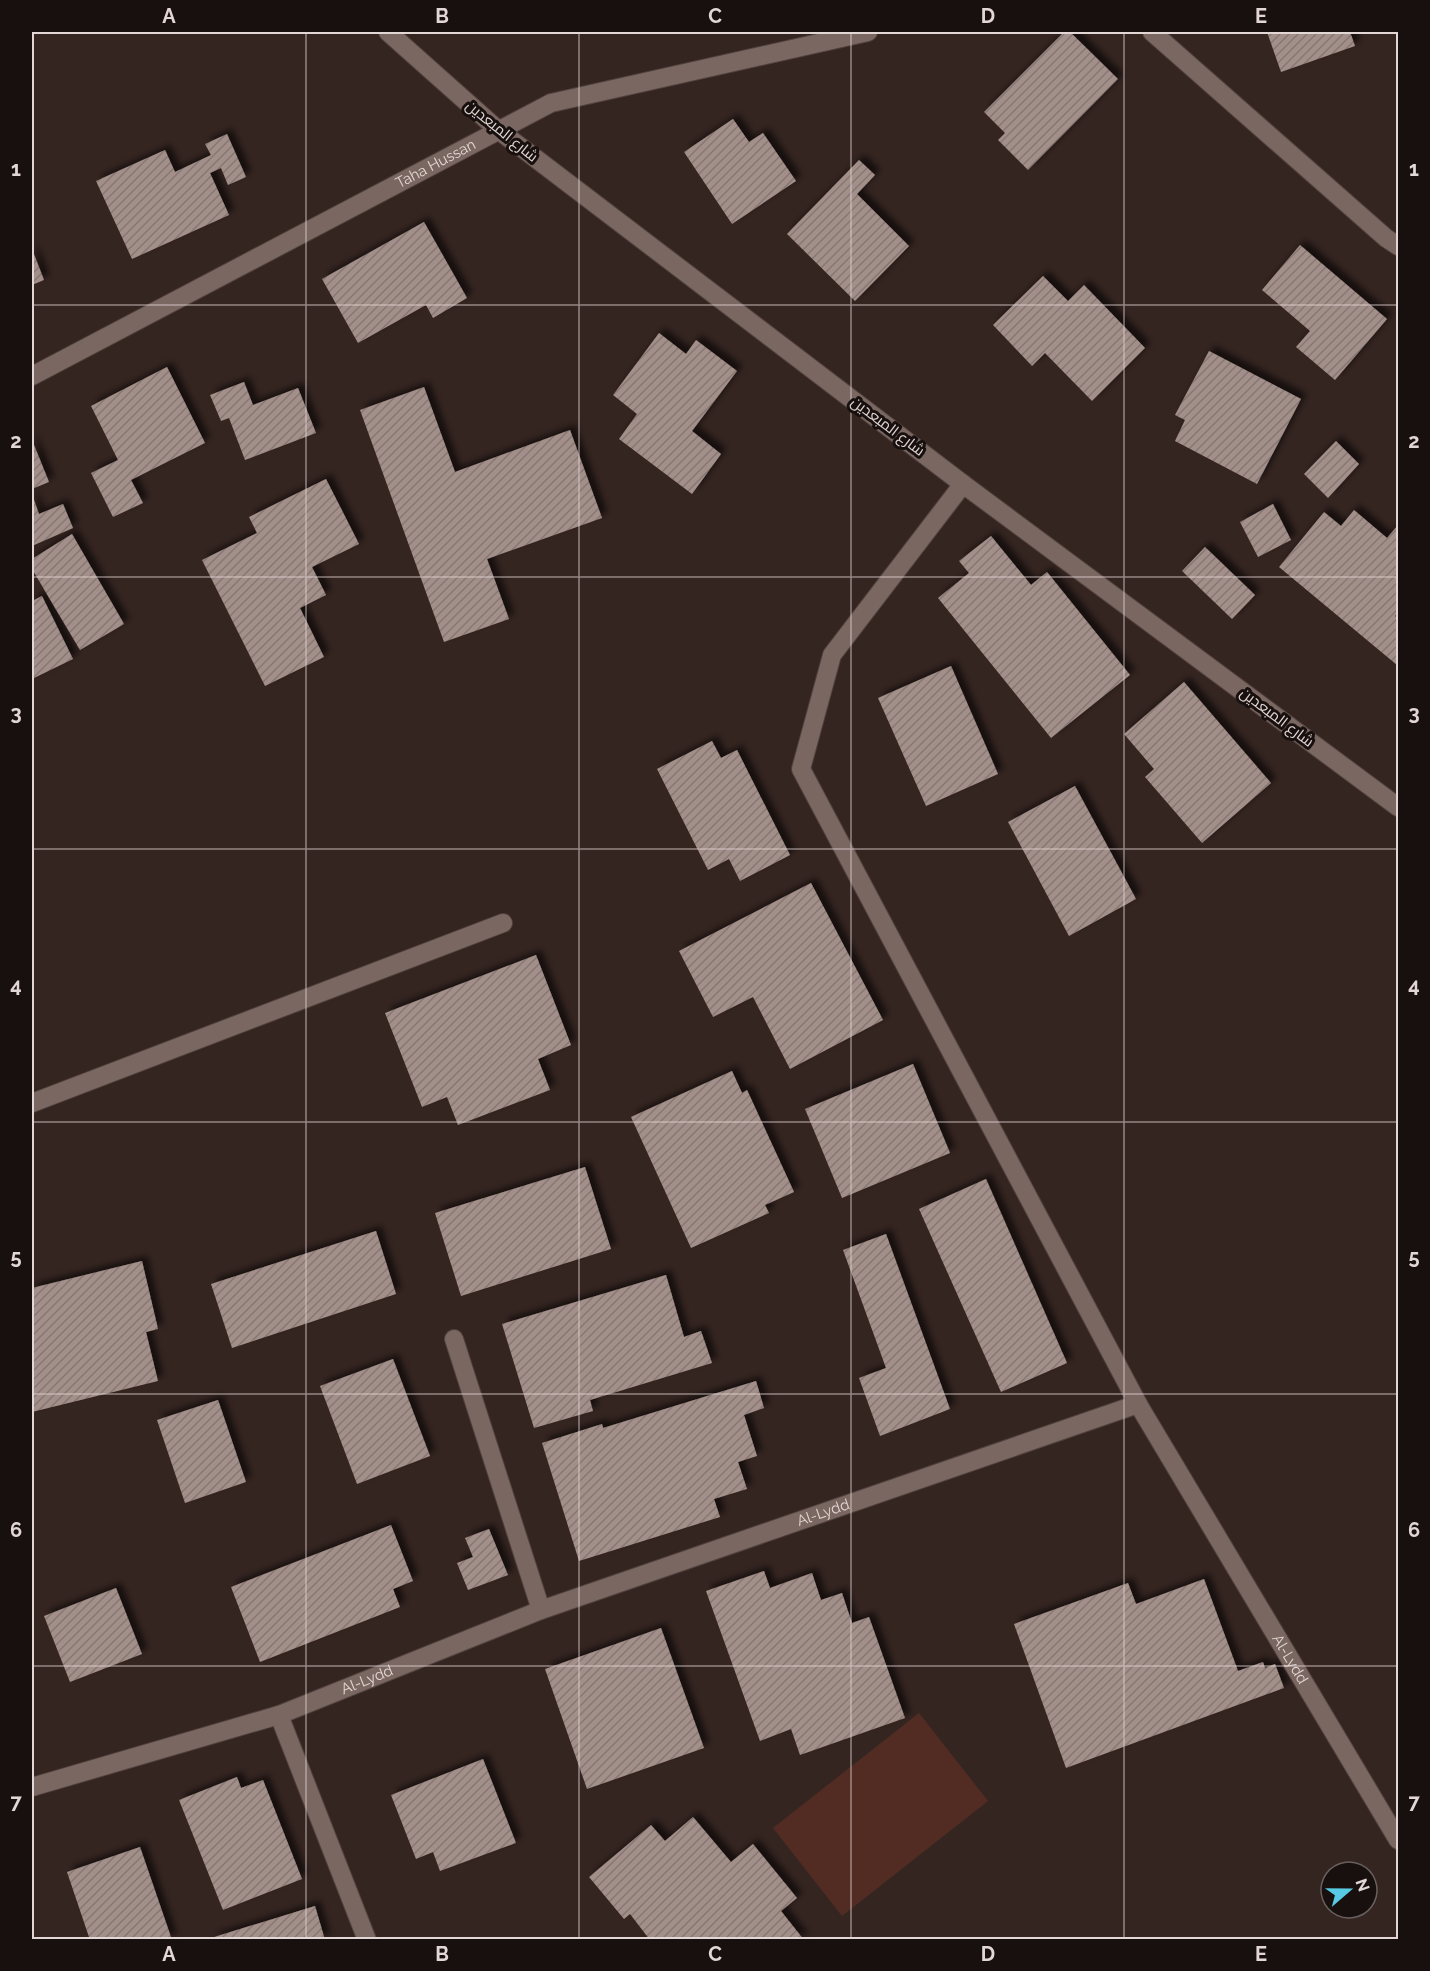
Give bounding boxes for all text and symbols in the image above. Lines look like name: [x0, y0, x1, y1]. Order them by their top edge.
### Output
text: A: [162, 4, 176, 28]
text: B: [435, 4, 449, 28]
text: C: [708, 4, 722, 28]
text: D: [981, 4, 995, 28]
text: E: [1255, 4, 1267, 28]
street label: شارع المبعدين: [461, 96, 542, 167]
street label: Taha Hussan: [392, 135, 479, 192]
text: 1: [11, 157, 21, 181]
text: 1: [1409, 157, 1419, 181]
street label: شارع المبعدين: [846, 392, 928, 461]
text: 2: [10, 429, 22, 453]
text: 2: [1408, 429, 1420, 453]
street label: شارع المبعدين: [1235, 683, 1317, 752]
text: 3: [10, 701, 22, 725]
text: 3: [1408, 701, 1420, 725]
text: 4: [10, 973, 22, 997]
text: 4: [1408, 973, 1420, 997]
text: 5: [10, 1245, 22, 1269]
text: 5: [1408, 1245, 1420, 1269]
street label: Al-Lydd: [794, 1495, 852, 1530]
text: 6: [10, 1518, 22, 1542]
text: 6: [1408, 1518, 1420, 1542]
street label: Al-Lydd: [1268, 1631, 1312, 1687]
street label: Al-Lydd: [338, 1661, 396, 1698]
text: 7: [10, 1790, 22, 1814]
text: 7: [1408, 1790, 1420, 1814]
north arrow: [1319, 1860, 1379, 1920]
text: N: [1352, 1876, 1374, 1894]
text: A: [162, 1942, 176, 1966]
text: B: [435, 1942, 449, 1966]
text: C: [708, 1942, 722, 1966]
text: D: [981, 1942, 995, 1966]
text: E: [1255, 1942, 1267, 1966]

